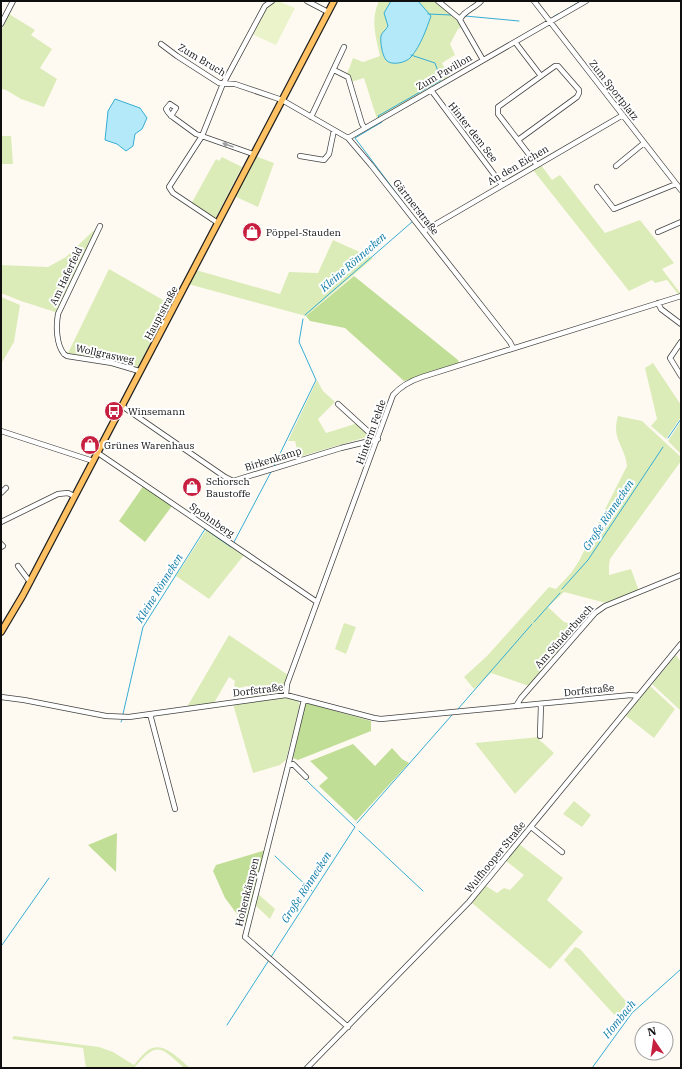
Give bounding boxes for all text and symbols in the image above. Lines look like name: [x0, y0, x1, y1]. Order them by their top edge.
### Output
street label: Zum Bruch: [176, 41, 228, 79]
street label: Zum Pavillon: [414, 50, 475, 93]
street label: Zum Sportplatz: [586, 57, 642, 123]
street label: Hinter dem See: [445, 99, 501, 165]
one-way arrow: [222, 142, 234, 148]
street label: An den Eichen: [485, 142, 551, 188]
street label: Gärtnerstraße: [390, 177, 442, 237]
shop icon: Pöppel-Stauden: [241, 221, 263, 243]
place label: Pöppel-Stauden: [266, 226, 342, 239]
water label: Kleine Rönnecken: [316, 229, 390, 295]
street label: Am Haferfeld: [47, 245, 85, 307]
street label: Hauptstraße: [141, 284, 181, 342]
street label: Wollgrasweg: [75, 341, 136, 367]
street label: Hinterm Felde: [353, 398, 389, 466]
bus stop icon: Winsemann: [103, 400, 125, 422]
place label: Winsemann: [128, 405, 186, 418]
shop icon: Grünes Warenhaus: [79, 434, 101, 456]
place label: Grünes Warenhaus: [104, 439, 195, 452]
street label: Birkenkamp: [243, 444, 303, 474]
place label: Schorsch Baustoffe: [206, 475, 250, 500]
shop icon: Schorsch Baustoffe: [181, 476, 203, 498]
water label: Große Rönnecken: [579, 476, 637, 553]
street label: Spohnberg: [187, 500, 237, 540]
water label: Kleine Rönneken: [132, 550, 186, 626]
street label: Am Sünderbusch: [532, 601, 596, 671]
street label: Dorfstraße: [232, 680, 284, 700]
street label: Dorfstraße: [563, 681, 615, 699]
street label: Wulfhooper Straße: [462, 818, 528, 896]
water label: Große Rönnecken: [278, 848, 335, 925]
street label: Hohenkämpen: [232, 856, 262, 928]
water label: Hombach: [599, 997, 639, 1042]
north arrow: [634, 1021, 674, 1061]
text: N: [646, 1023, 658, 1039]

